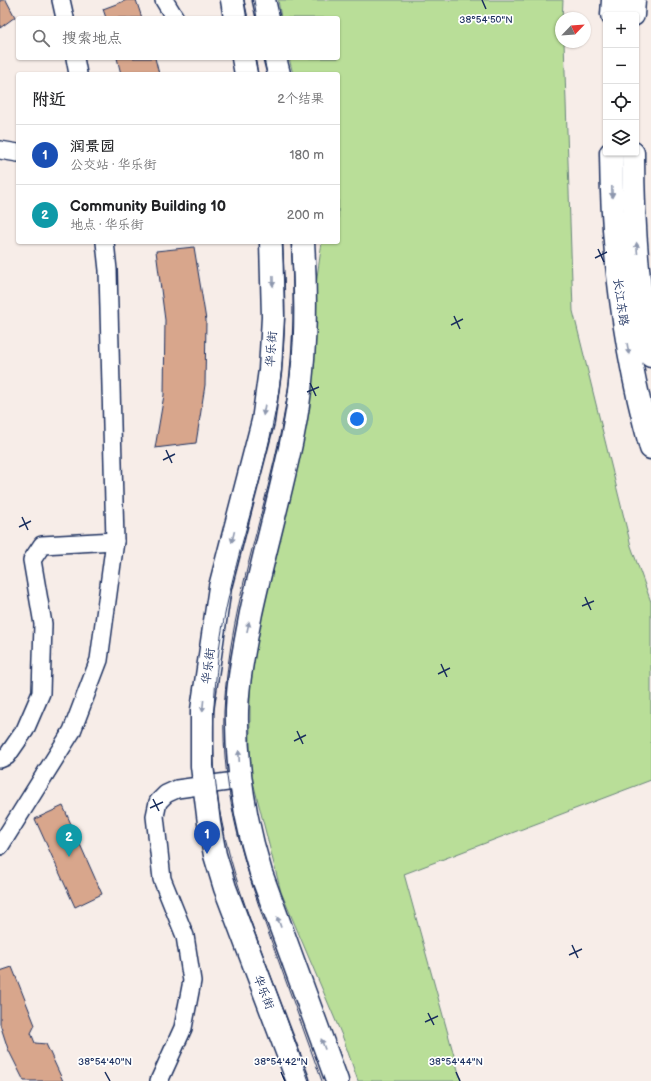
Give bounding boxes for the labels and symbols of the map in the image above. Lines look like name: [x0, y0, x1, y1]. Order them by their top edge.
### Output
north arrow: [555, 12, 591, 48]
text: 38°54'50"N: [459, 14, 513, 26]
one-way arrow: [609, 186, 615, 199]
one-way arrow: [634, 242, 641, 254]
one-way arrow: [270, 275, 276, 288]
street label: 长江东路: [610, 277, 631, 327]
street label: 华乐街: [263, 331, 280, 368]
one-way arrow: [625, 343, 631, 355]
one-way arrow: [261, 404, 267, 416]
your location: [347, 409, 367, 429]
one-way arrow: [230, 531, 236, 543]
one-way arrow: [246, 620, 252, 633]
street label: 华乐街: [199, 647, 218, 685]
one-way arrow: [199, 700, 206, 712]
one-way arrow: [235, 750, 242, 762]
pin: 1: [194, 821, 220, 854]
pin: 2: [56, 824, 82, 857]
one-way arrow: [275, 916, 281, 928]
street label: 华乐街: [250, 973, 277, 1012]
one-way arrow: [320, 1038, 326, 1050]
text: 38°54'40"N: [78, 1056, 132, 1068]
text: 38°54'42"N: [254, 1056, 308, 1068]
text: 38°54'44"N: [429, 1056, 483, 1068]

